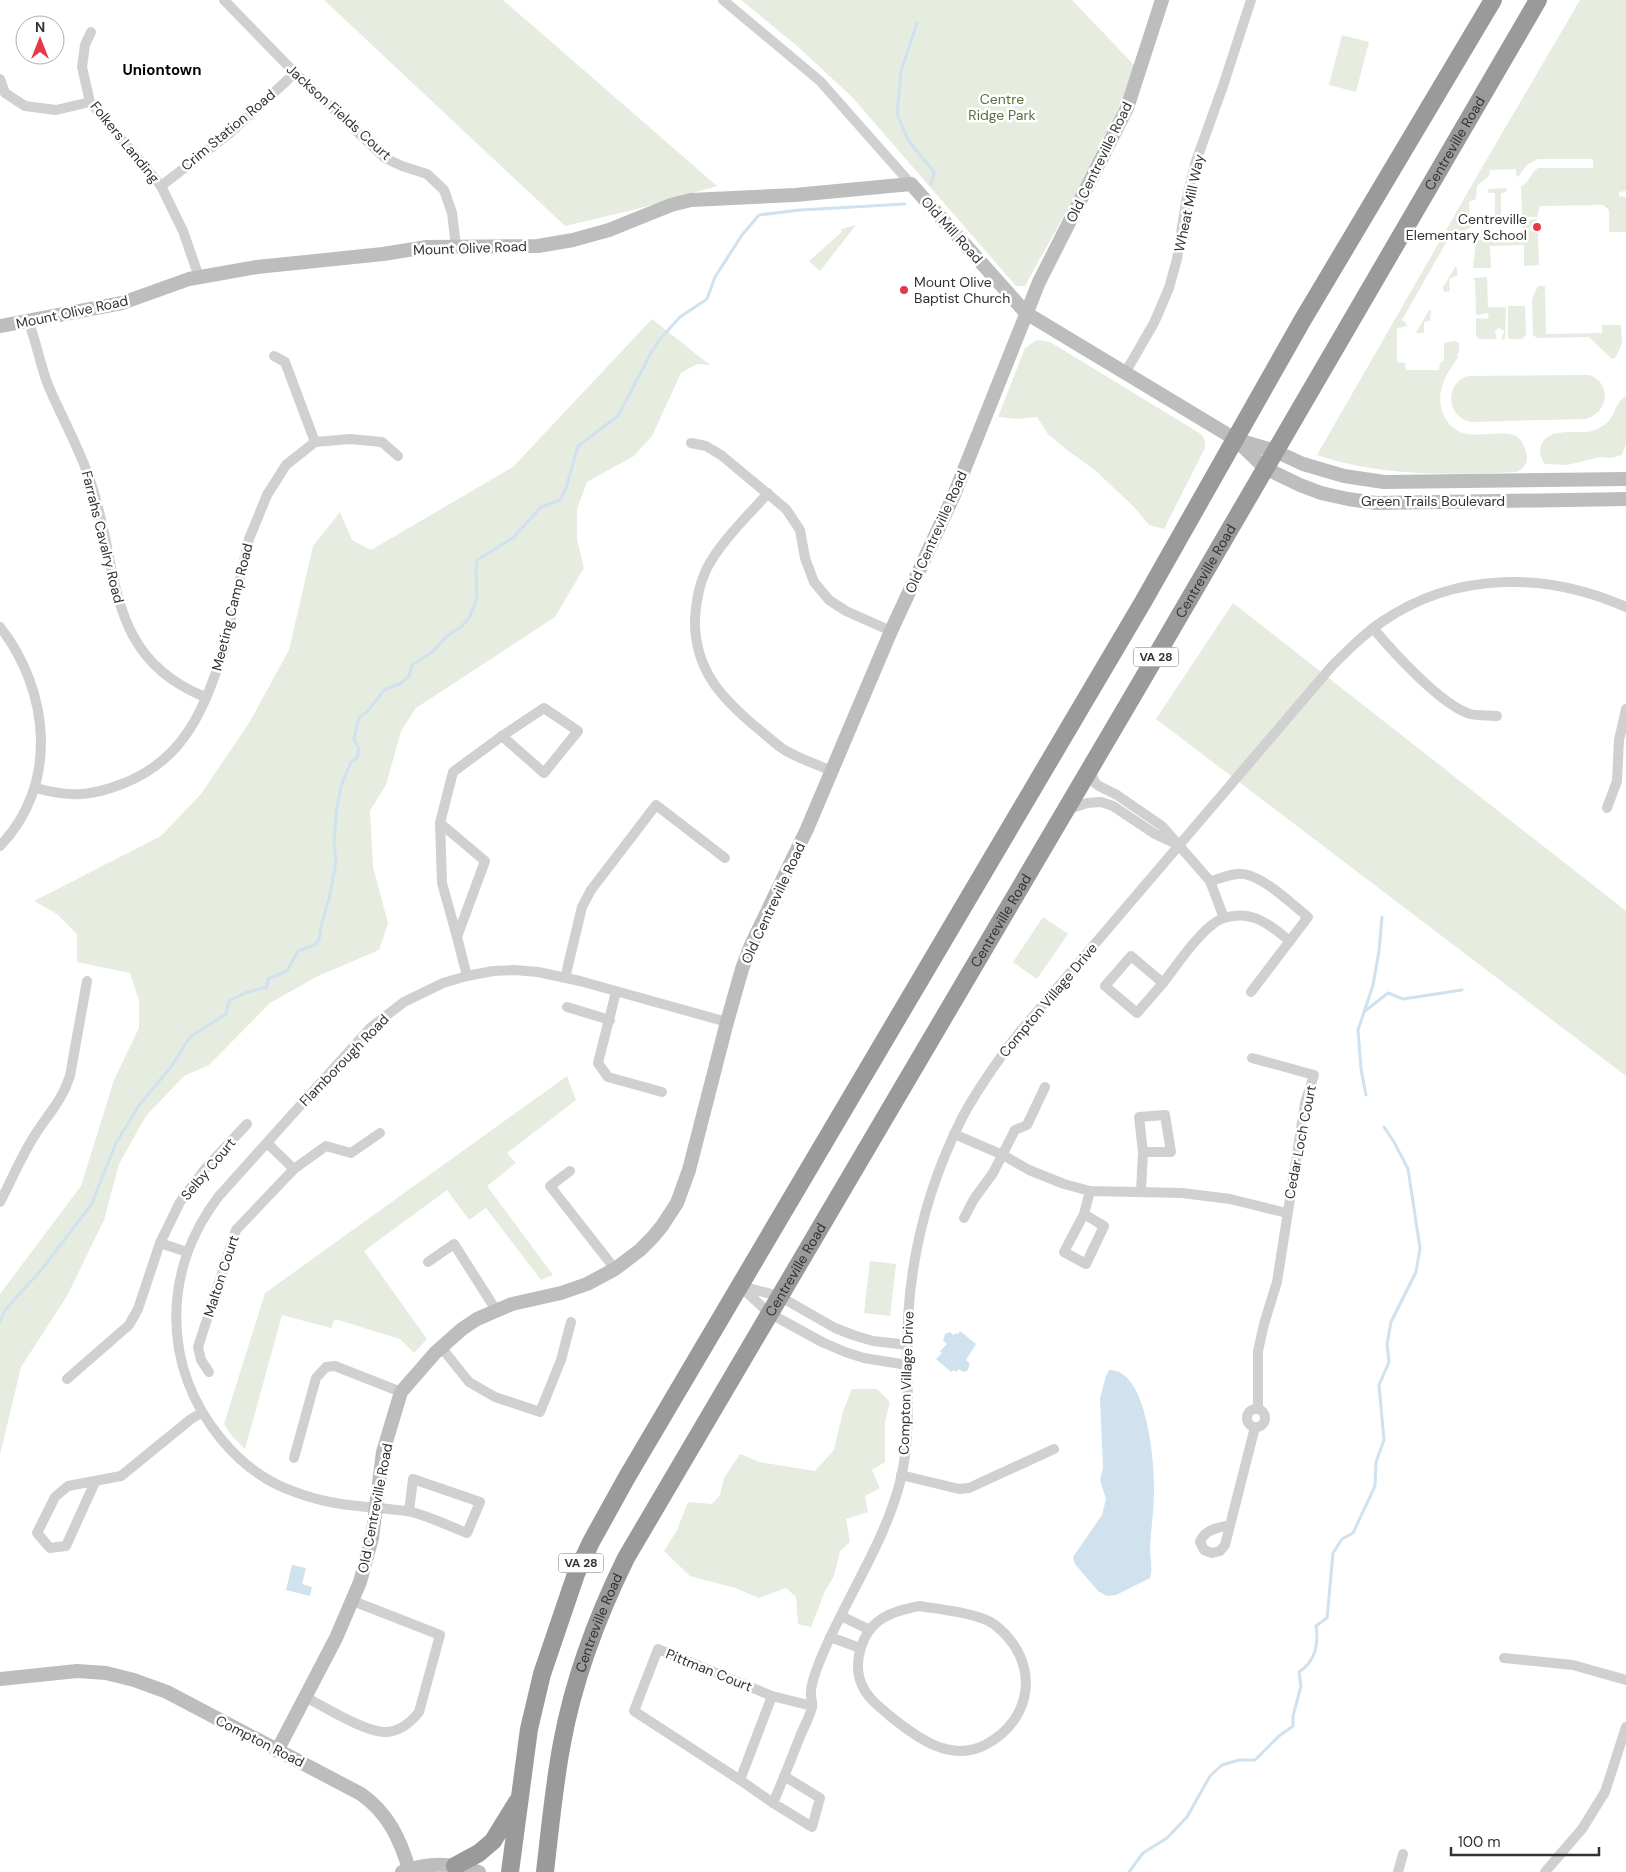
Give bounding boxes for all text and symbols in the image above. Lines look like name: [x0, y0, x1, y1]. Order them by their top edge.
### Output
north arrow: [15, 15, 65, 65]
text: N: [35, 18, 45, 36]
district label: Uniontown: [123, 60, 201, 80]
street label: Jackson Fields Court: [283, 60, 395, 164]
street label: Crim Station Road: [177, 85, 279, 175]
park label: Centre Ridge Park: [968, 90, 1036, 124]
street label: Centreville Road: [1420, 93, 1489, 193]
street label: Folkers Landing: [87, 97, 164, 187]
street label: Old Centreville Road: [1062, 99, 1136, 225]
street label: Wheat Mill Way: [1170, 152, 1208, 253]
street label: Old Mill Road: [917, 193, 987, 267]
place label: Centreville Elementary School: [1406, 210, 1527, 244]
marker: Centreville Elementary School: [1531, 221, 1543, 233]
street label: Mount Olive Road: [413, 237, 527, 259]
place label: Mount Olive Baptist Church: [914, 273, 1010, 307]
marker: Mount Olive Baptist Church: [898, 284, 910, 296]
street label: Mount Olive Road: [14, 291, 130, 333]
street label: Old Centreville Road: [901, 468, 971, 596]
street label: Farrahs Cavalry Road: [78, 469, 128, 605]
street label: Green Trails Boulevard: [1361, 492, 1505, 510]
street label: Centreville Road: [1171, 521, 1240, 621]
street label: Meeting Camp Road: [207, 541, 257, 673]
road number: VA 28: [1134, 648, 1178, 666]
street label: Old Centreville Road: [737, 839, 809, 967]
street label: Centreville Road: [966, 870, 1035, 971]
street label: Compton Village Drive: [995, 939, 1101, 1061]
street label: Flamborough Road: [295, 1010, 393, 1110]
street label: Cedar Loch Court: [1280, 1084, 1320, 1200]
street label: Selby Court: [177, 1134, 239, 1204]
street label: Centreville Road: [761, 1220, 830, 1320]
street label: Malton Court: [199, 1233, 243, 1319]
street label: Compton Village Drive: [894, 1311, 918, 1455]
street label: Old Centreville Road: [354, 1442, 396, 1574]
road number: VA 28: [558, 1554, 604, 1572]
street label: Centreville Road: [571, 1570, 626, 1675]
street label: Pittman Court: [663, 1645, 755, 1695]
street label: Compton Road: [213, 1711, 307, 1771]
scale bar: [1451, 1824, 1598, 1856]
text: 100 m: [1458, 1832, 1501, 1852]

